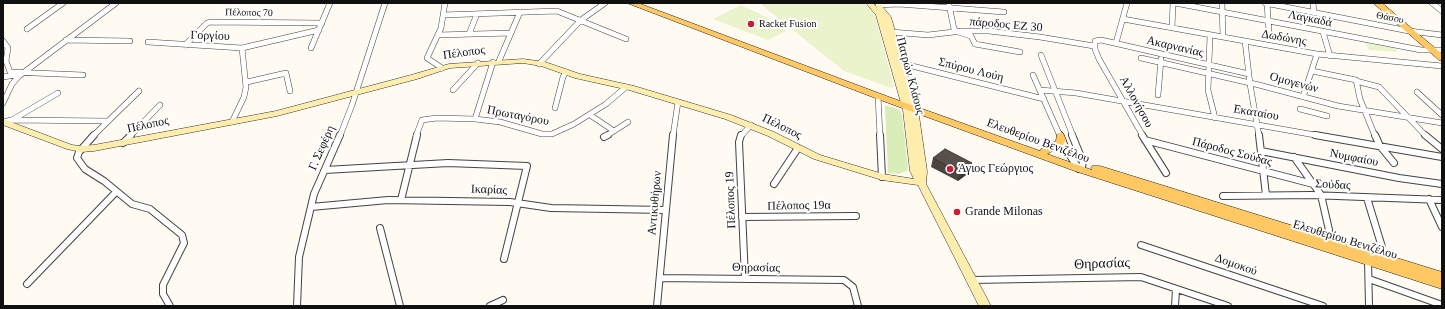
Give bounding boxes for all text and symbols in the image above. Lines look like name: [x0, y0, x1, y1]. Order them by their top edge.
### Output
street label: Πέλοπος 70: [225, 7, 273, 19]
street label: Λαγκαδά: [1287, 8, 1333, 30]
street label: Θάσου: [1375, 9, 1405, 27]
street label: πάροδος ΕΖ 30: [969, 15, 1043, 35]
place label: Racket Fusion: [759, 18, 816, 30]
marker: Racket Fusion: [746, 19, 756, 29]
street label: Δωδώνης: [1260, 27, 1308, 49]
street label: Γοργίου: [190, 28, 230, 44]
street label: Ακαρνανίας: [1145, 33, 1205, 61]
street label: Πατρών Κλάους: [893, 36, 927, 116]
street label: Πέλοπος: [442, 43, 486, 63]
street label: Σπύρου Λούη: [937, 55, 1005, 85]
street label: Ομογενών: [1268, 70, 1320, 96]
street label: Αλλονήσου: [1116, 74, 1156, 130]
street label: Εκαταίου: [1232, 102, 1280, 124]
street label: Πρωταγόρου: [486, 103, 550, 129]
street label: Πέλοπος: [760, 111, 804, 143]
street label: Πέλοπος: [126, 114, 170, 136]
street label: Ελευθερίου Βενιζέλου: [985, 116, 1091, 166]
street label: Γ. Σεφέρη: [306, 123, 338, 173]
street label: Πάροδος Σούδας: [1191, 134, 1273, 170]
street label: Νυμφαίου: [1328, 146, 1380, 170]
place label: Άγιος Γεώργιος: [958, 162, 1033, 176]
marker: Άγιος Γεώργιος: [945, 164, 955, 174]
street label: Αντικυθήρων: [645, 170, 665, 236]
street label: Πέλοπος 19: [723, 171, 739, 229]
street label: Σούδας: [1315, 177, 1351, 193]
street label: Ικαρίας: [471, 182, 507, 198]
street label: Πέλοπος 19α: [767, 198, 831, 214]
place label: Grande Milonas: [965, 205, 1043, 219]
marker: Grande Milonas: [952, 207, 962, 217]
street label: Ελευθερίου Βενιζέλου: [1291, 217, 1399, 263]
street label: Δομοκού: [1213, 251, 1259, 279]
street label: Θηρασίας: [1074, 255, 1130, 273]
street label: Θηρασίας: [732, 260, 780, 276]

